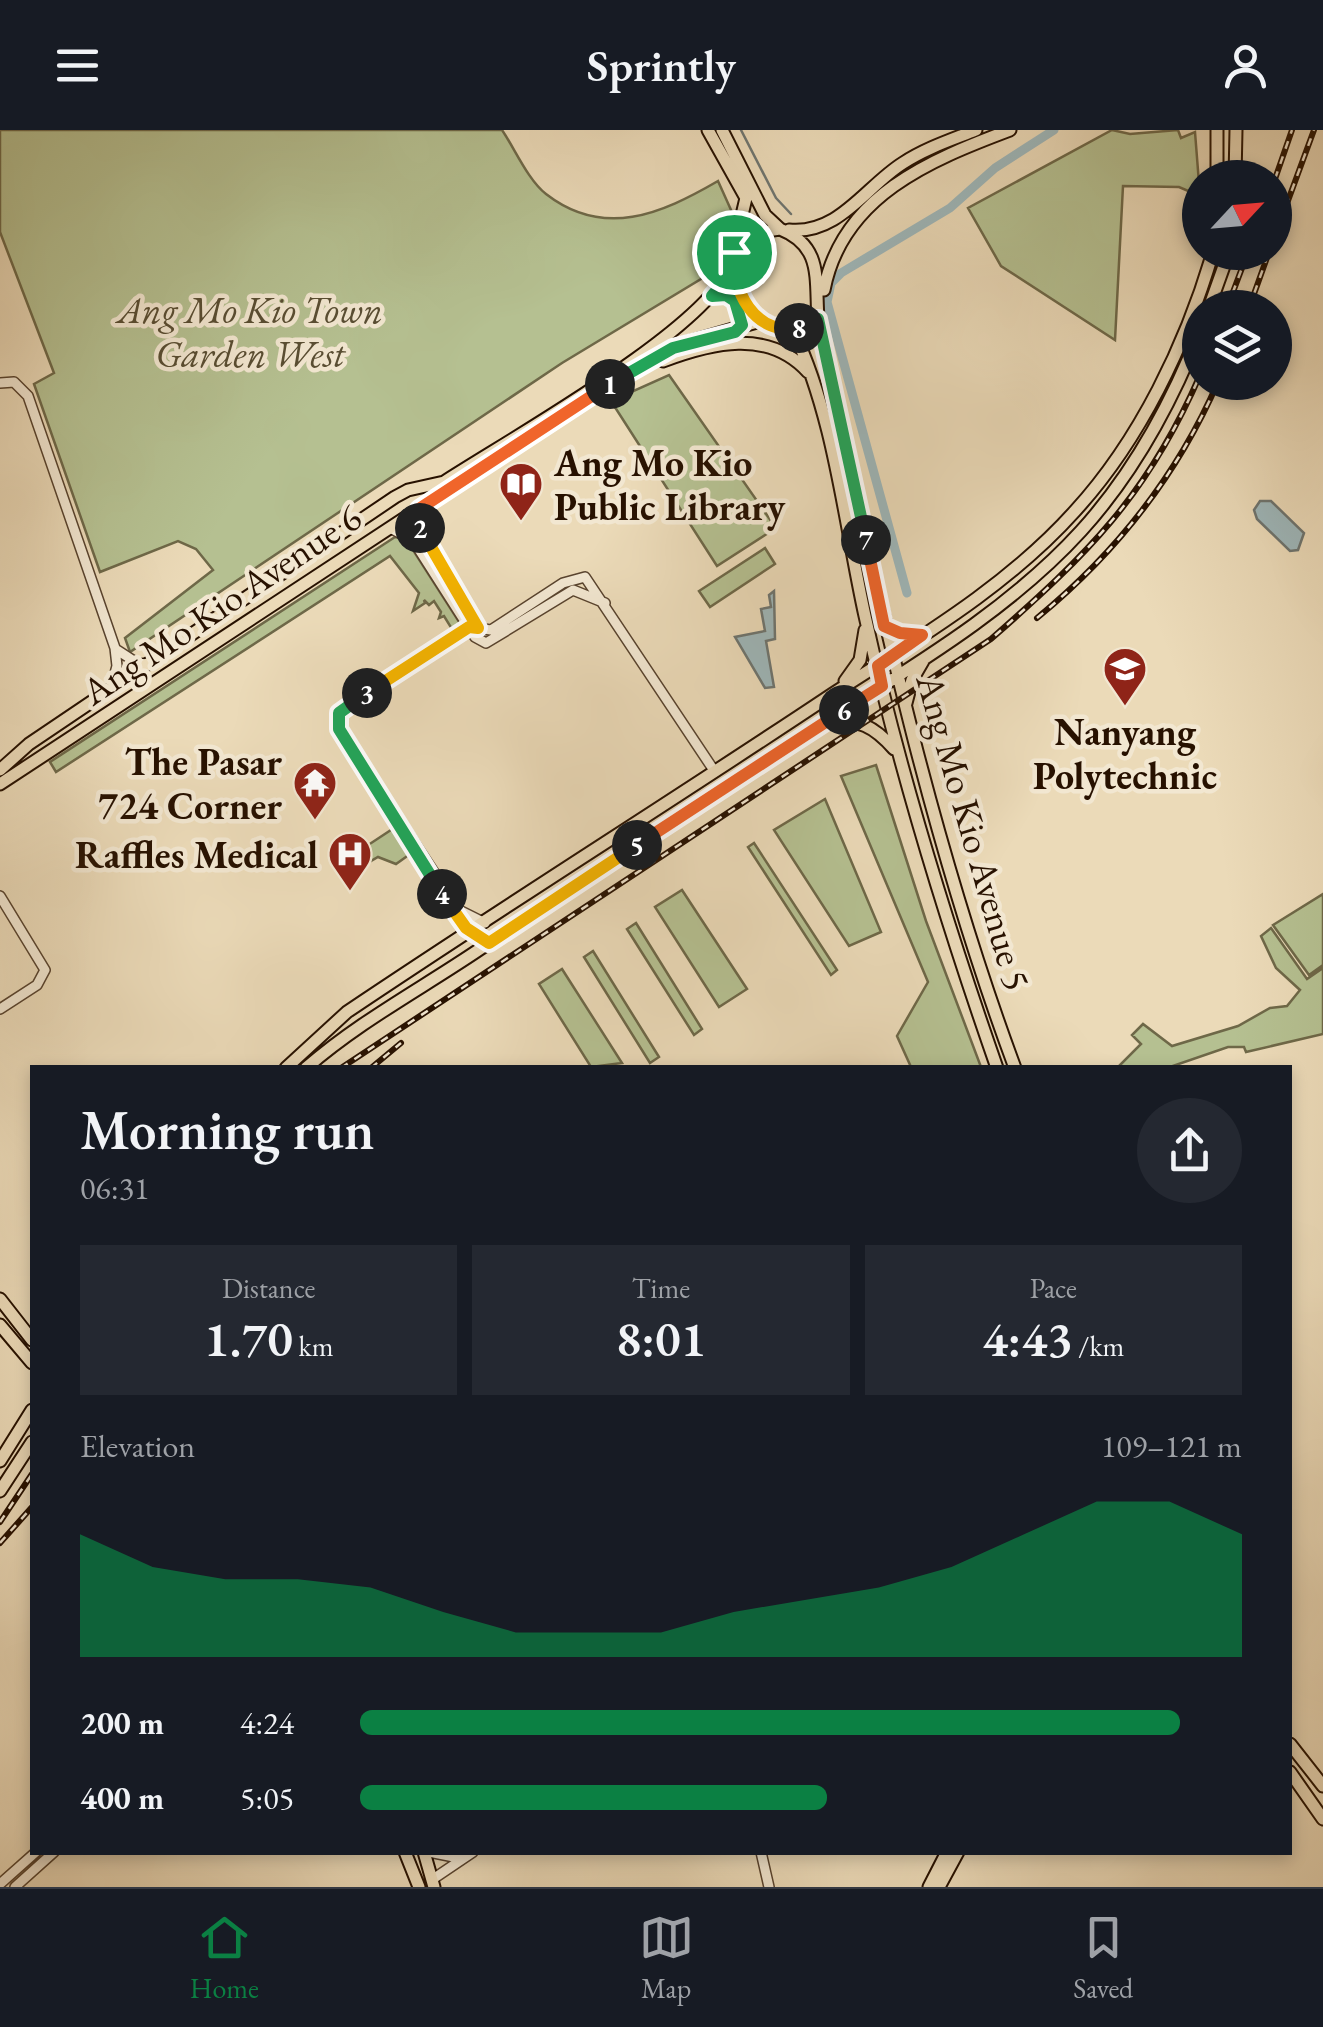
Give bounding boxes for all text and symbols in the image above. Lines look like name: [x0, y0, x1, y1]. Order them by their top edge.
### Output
text: Sprintly: [587, 36, 736, 94]
icon: menu: [50, 38, 105, 93]
icon: person: [1218, 38, 1273, 93]
north arrow: [1182, 160, 1292, 270]
map controls: [1182, 160, 1292, 400]
pin: [692, 210, 777, 295]
icon: arrive: [707, 225, 762, 280]
park label: Ang Mo Kio Town Garden West: [114, 285, 383, 378]
button: layers: [1182, 290, 1292, 400]
pin: 8: [774, 303, 824, 353]
text: 8: [792, 310, 806, 346]
pin: 1: [585, 359, 635, 409]
text: 1: [603, 366, 617, 402]
place label: Ang Mo Kio Public Library: [553, 438, 786, 531]
library icon: Ang Mo Kio Public Library: [498, 461, 544, 522]
street label: Ang Mo Kio Avenue 6: [71, 492, 370, 716]
pin: 2: [395, 503, 445, 553]
text: 2: [413, 510, 427, 546]
pin: 7: [841, 515, 891, 565]
text: 7: [859, 522, 873, 558]
school or university icon: Nanyang Polytechnic: [1102, 646, 1148, 707]
street label: Ang Mo Kio Avenue 5: [905, 667, 1043, 996]
pin: 3: [342, 668, 392, 718]
text: 3: [360, 675, 374, 711]
pin: 6: [819, 685, 869, 735]
text: 6: [837, 692, 851, 728]
place label: Nanyang Polytechnic: [1033, 707, 1217, 800]
place label: The Pasar 724 Corner: [98, 737, 282, 830]
temple icon: The Pasar 724 Corner: [292, 760, 338, 821]
pin: 5: [612, 820, 662, 870]
text: 5: [630, 827, 644, 863]
place label: Raffles Medical: [75, 830, 318, 879]
hospital icon: Raffles Medical: [327, 831, 373, 892]
pin: 4: [417, 869, 467, 919]
text: 4: [435, 876, 449, 912]
text: Morning run: [80, 1094, 374, 1165]
button: share: [1137, 1098, 1242, 1203]
text: 06:31: [80, 1167, 149, 1209]
text: Distance: [222, 1270, 315, 1306]
text: Time: [632, 1270, 690, 1306]
text: Pace: [1030, 1270, 1077, 1306]
text: 1.70: [204, 1306, 293, 1371]
text: 8:01: [616, 1306, 706, 1371]
text: 4:43: [982, 1306, 1073, 1371]
text: km: [293, 1328, 333, 1364]
text: /km: [1073, 1328, 1124, 1364]
text: Elevation: [80, 1425, 195, 1467]
text: 109–121 m: [1101, 1425, 1242, 1467]
text: 200 m: [80, 1702, 164, 1744]
text: 4:24: [240, 1702, 294, 1744]
text: 400 m: [80, 1777, 164, 1819]
text: 5:05: [240, 1777, 294, 1819]
tab: Home: [190, 1910, 259, 2006]
tab: Map: [639, 1910, 694, 2006]
tab: Saved: [1073, 1910, 1133, 2006]

